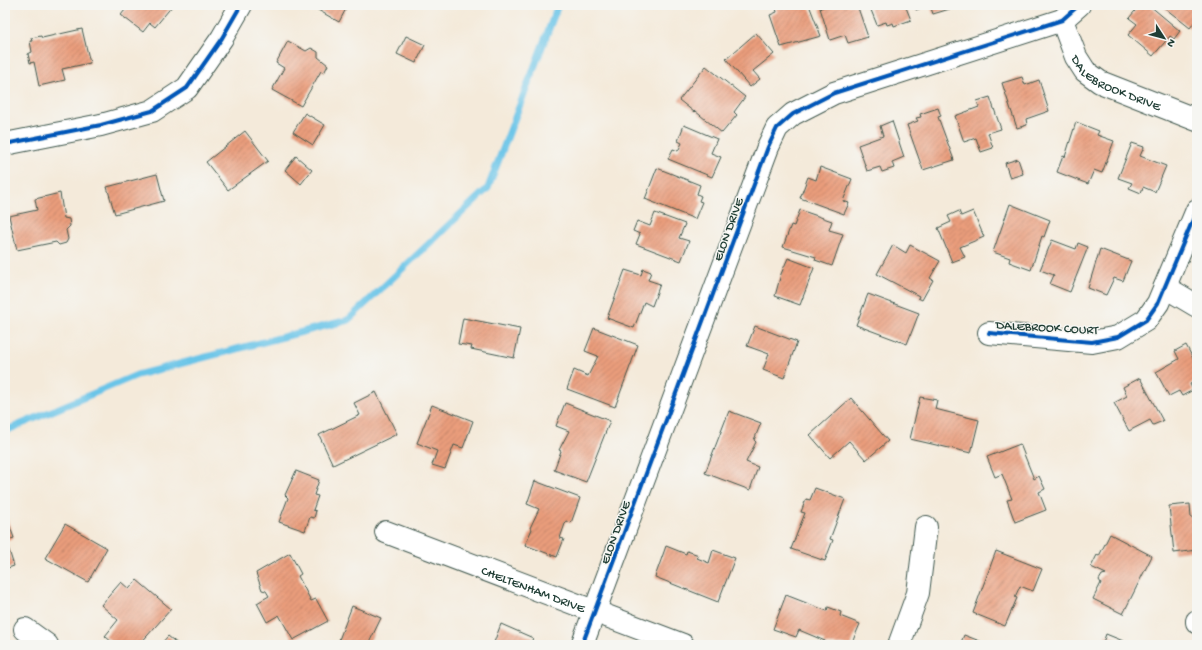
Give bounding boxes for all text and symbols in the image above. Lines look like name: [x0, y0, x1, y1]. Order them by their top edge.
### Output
north arrow: [1144, 18, 1184, 58]
text: N: [1164, 36, 1177, 49]
street label: DALEBROOK DRIVE: [1066, 52, 1163, 115]
street label: ELON DRIVE: [711, 195, 748, 263]
street label: DALEBROOK COURT: [994, 318, 1099, 339]
street label: ELON DRIVE: [598, 498, 635, 566]
street label: CHELTENHAM DRIVE: [479, 564, 588, 617]

